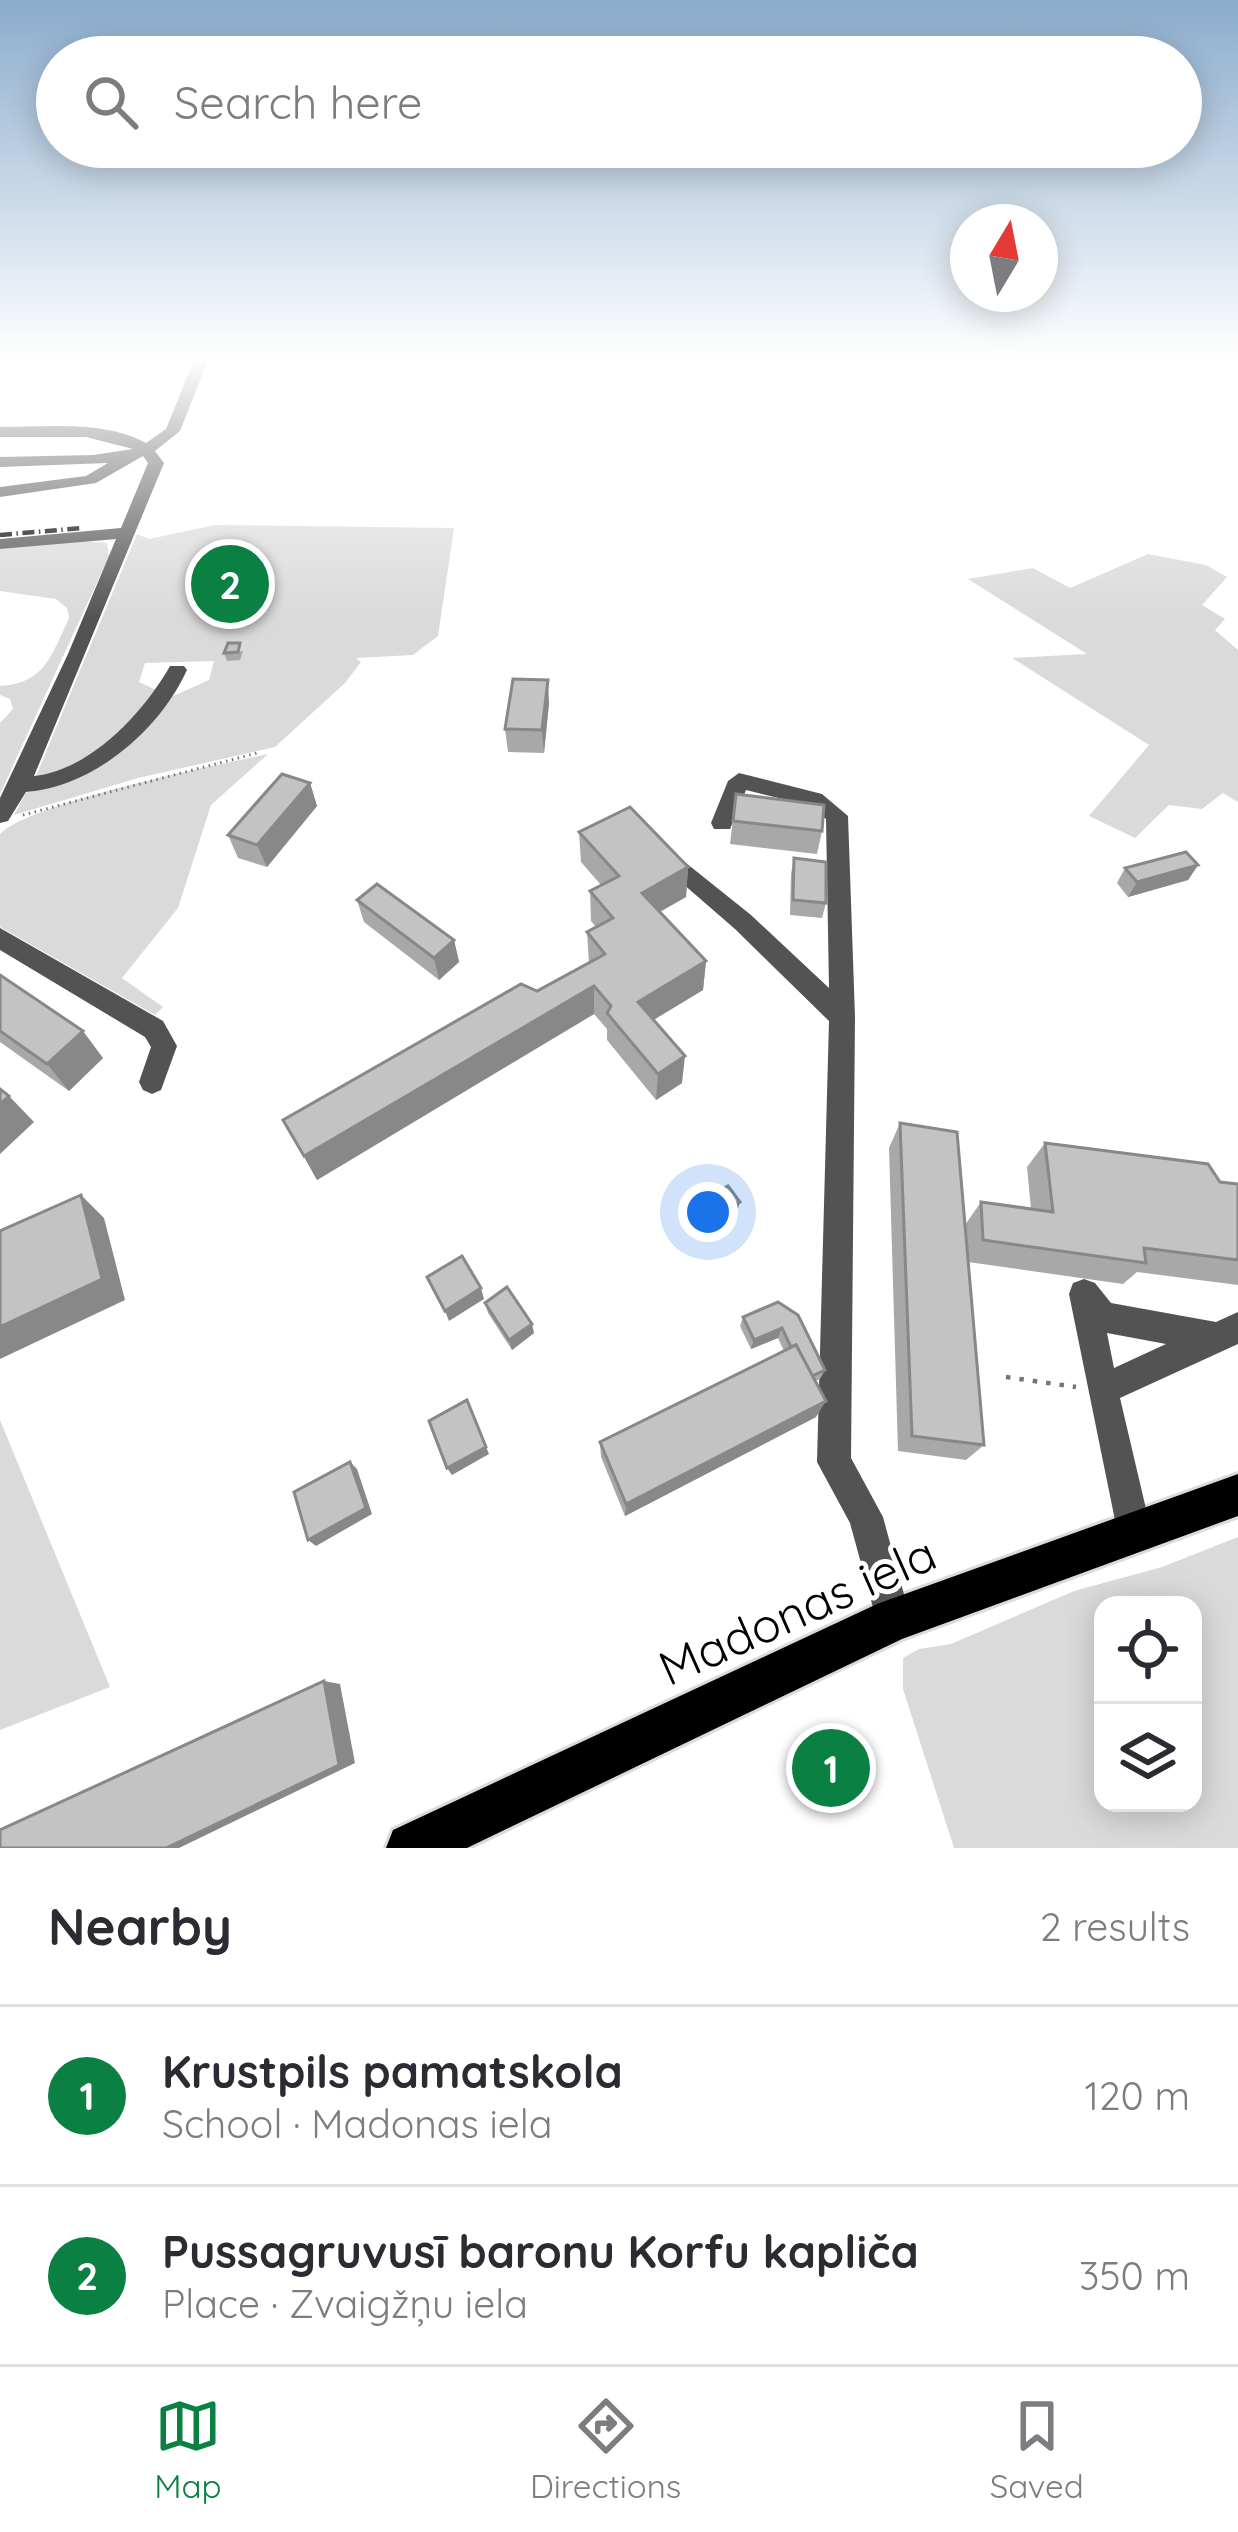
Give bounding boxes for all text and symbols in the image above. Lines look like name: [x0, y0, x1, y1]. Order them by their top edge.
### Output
search box: [36, 36, 1202, 168]
icon: search: [78, 69, 144, 135]
text: Search here: [174, 74, 422, 130]
north arrow: [950, 204, 1058, 312]
pin: 2: [191, 539, 269, 629]
your location: [678, 1182, 738, 1242]
street label: Madonas iela: [649, 1522, 945, 1698]
map controls: [1094, 1596, 1202, 1812]
button: locate: [1094, 1596, 1202, 1704]
button: layers: [1094, 1704, 1202, 1812]
pin: 1: [792, 1723, 870, 1813]
text: Nearby: [48, 1894, 232, 1958]
text: 2 results: [1040, 1902, 1190, 1951]
text: Krustpils pamatskola: [162, 2043, 623, 2099]
text: 1: [79, 2071, 95, 2120]
text: 120 m: [1085, 2071, 1190, 2120]
text: School · Madonas iela: [162, 2099, 552, 2148]
text: Pussagruvusī baronu Korfu kapliča: [162, 2223, 919, 2279]
text: 2: [76, 2251, 98, 2300]
text: 350 m: [1079, 2251, 1190, 2300]
text: Place · Zvaigžņu iela: [162, 2279, 528, 2328]
tab: Map: [154, 2393, 222, 2506]
tab: Directions: [530, 2393, 681, 2506]
tab: Saved: [990, 2393, 1084, 2506]

